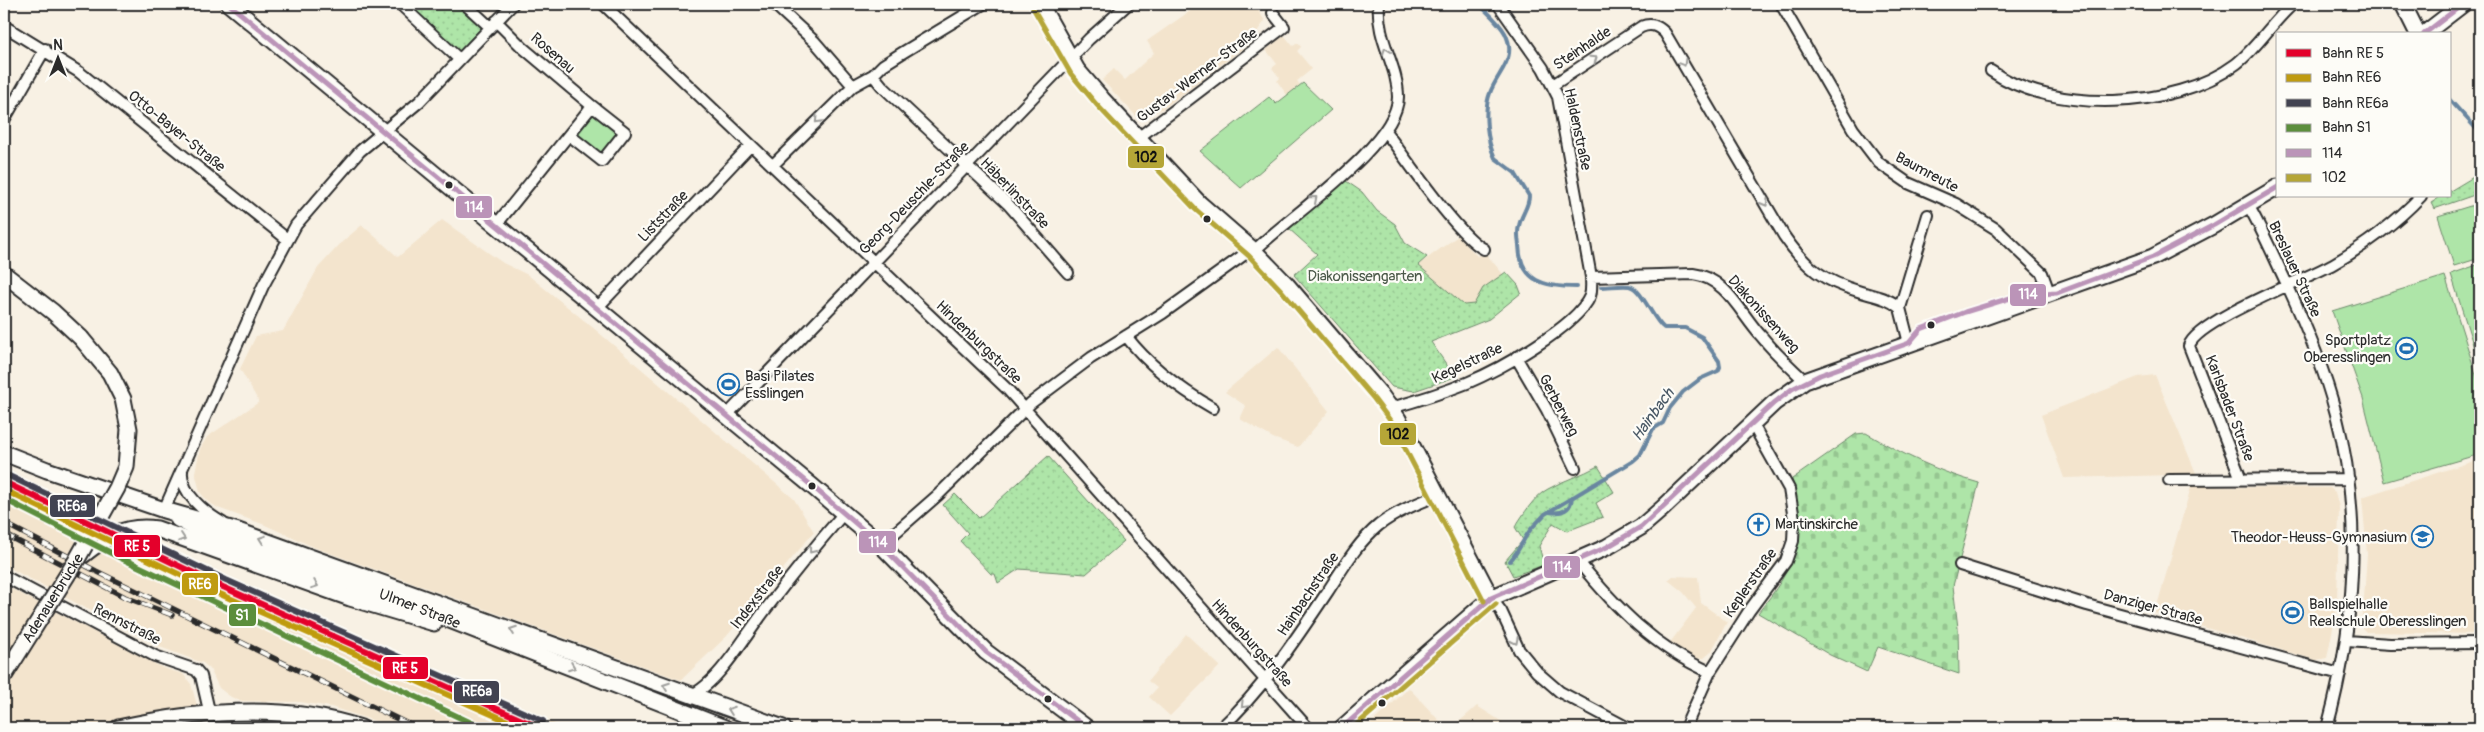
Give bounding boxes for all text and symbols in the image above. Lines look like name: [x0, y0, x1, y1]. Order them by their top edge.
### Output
street label: Steinhalde: [1550, 22, 1615, 75]
street label: Gustav-Werner-Straße: [1133, 23, 1262, 127]
street label: Rosenau: [526, 29, 579, 78]
north arrow: [32, 32, 82, 82]
legend: [2276, 32, 2452, 198]
text: N: [53, 37, 63, 54]
text: Bahn RE 5: [2322, 44, 2384, 63]
one-way arrow: [1382, 47, 1392, 56]
one-way arrow: [1589, 55, 1598, 65]
one-way arrow: [1677, 57, 1687, 66]
text: Bahn RE6: [2322, 68, 2381, 87]
street label: Otto-Bayer-Straße: [124, 86, 230, 177]
street label: Haldenstraße: [1560, 86, 1596, 172]
text: Bahn RE6a: [2322, 94, 2388, 113]
one-way arrow: [815, 114, 824, 123]
text: Bahn S1: [2322, 118, 2371, 137]
street label: Georg-Deuschle-Straße: [855, 137, 974, 259]
text: 114: [2322, 144, 2343, 163]
line badge: 102: [1127, 145, 1165, 169]
street label: Baumreute: [1892, 148, 1962, 197]
text: 102: [1135, 149, 1158, 166]
street label: Häberlinstraße: [976, 154, 1054, 233]
text: 102: [2322, 168, 2347, 187]
unlabelled marker: [444, 180, 454, 190]
street label: Liststraße: [634, 186, 693, 246]
line badge: 114: [455, 195, 493, 219]
one-way arrow: [1308, 196, 1317, 205]
one-way arrow: [1759, 198, 1769, 207]
text: 114: [464, 199, 484, 216]
unlabelled marker: [1202, 214, 1212, 224]
street label: Breslauer Straße: [2264, 218, 2325, 321]
park label: Diakonissengarten: [1308, 267, 1422, 286]
street label: Diakonissenweg: [1724, 271, 1804, 357]
line badge: 114: [2009, 283, 2047, 307]
text: 114: [2018, 286, 2038, 303]
street label: Hindenburgstraße: [932, 297, 1026, 389]
unlabelled marker: [1926, 320, 1936, 330]
place label: Sportplatz Oberesslingen: [2303, 331, 2391, 367]
sports icon: Sportplatz Oberesslingen: [2395, 337, 2419, 361]
street label: Kegelstraße: [1429, 339, 1506, 388]
street label: Karlsbader Straße: [2201, 352, 2259, 465]
place label: Basi Pilates Esslingen: [745, 367, 815, 403]
street label: Gerberweg: [1534, 371, 1583, 440]
sports icon: Basi Pilates Esslingen: [717, 373, 741, 397]
water label: Hainbach: [1627, 383, 1679, 445]
line badge: 102: [1379, 422, 1417, 446]
text: 102: [1387, 426, 1410, 443]
unlabelled marker: [807, 481, 817, 491]
line badge: RE6a: [49, 494, 96, 518]
text: RE6a: [57, 498, 88, 515]
church icon: Martinskirche: [1747, 512, 1771, 536]
place label: Martinskirche: [1775, 515, 1859, 534]
school or university icon: Theodor-Heuss-Gymnasium: [2411, 525, 2435, 549]
place label: Theodor-Heuss-Gymnasium: [2231, 528, 2407, 547]
line badge: 114: [858, 530, 897, 554]
one-way arrow: [177, 532, 186, 542]
line badge: RE 5: [113, 534, 161, 558]
text: 114: [868, 534, 888, 551]
one-way arrow: [258, 535, 267, 545]
text: RE 5: [124, 538, 150, 555]
one-way arrow: [809, 544, 818, 554]
street label: Keplerstraße: [1720, 544, 1782, 622]
street label: Hainbachstraße: [1273, 548, 1344, 640]
street label: Adenauerbrücke: [18, 550, 89, 646]
line badge: 114: [1543, 555, 1581, 579]
text: 114: [1552, 559, 1572, 576]
street label: Indexstraße: [727, 561, 789, 633]
line badge: RE6: [181, 572, 219, 596]
text: RE6: [188, 576, 212, 593]
one-way arrow: [311, 579, 319, 589]
street label: Ulmer Straße: [376, 585, 463, 633]
street label: Danziger Straße: [2102, 585, 2205, 630]
street label: Hindenburgstraße: [1207, 595, 1297, 692]
place label: Ballspielhalle Realschule Oberesslingen: [2309, 595, 2467, 631]
street label: Rennstraße: [90, 599, 164, 650]
sports icon: Ballspielhalle Realschule Oberesslingen: [2281, 601, 2305, 625]
line badge: S1: [228, 603, 257, 627]
text: S1: [235, 607, 249, 624]
one-way arrow: [510, 626, 518, 636]
one-way arrow: [1509, 635, 1519, 644]
line badge: RE 5: [382, 656, 429, 680]
text: RE 5: [392, 660, 418, 677]
one-way arrow: [567, 661, 576, 671]
line badge: RE6a: [453, 680, 500, 704]
one-way arrow: [662, 682, 671, 692]
text: RE6a: [462, 683, 493, 700]
unlabelled marker: [1043, 694, 1053, 704]
unlabelled marker: [1377, 698, 1387, 708]
one-way arrow: [1241, 699, 1250, 708]
one-way arrow: [727, 706, 736, 716]

